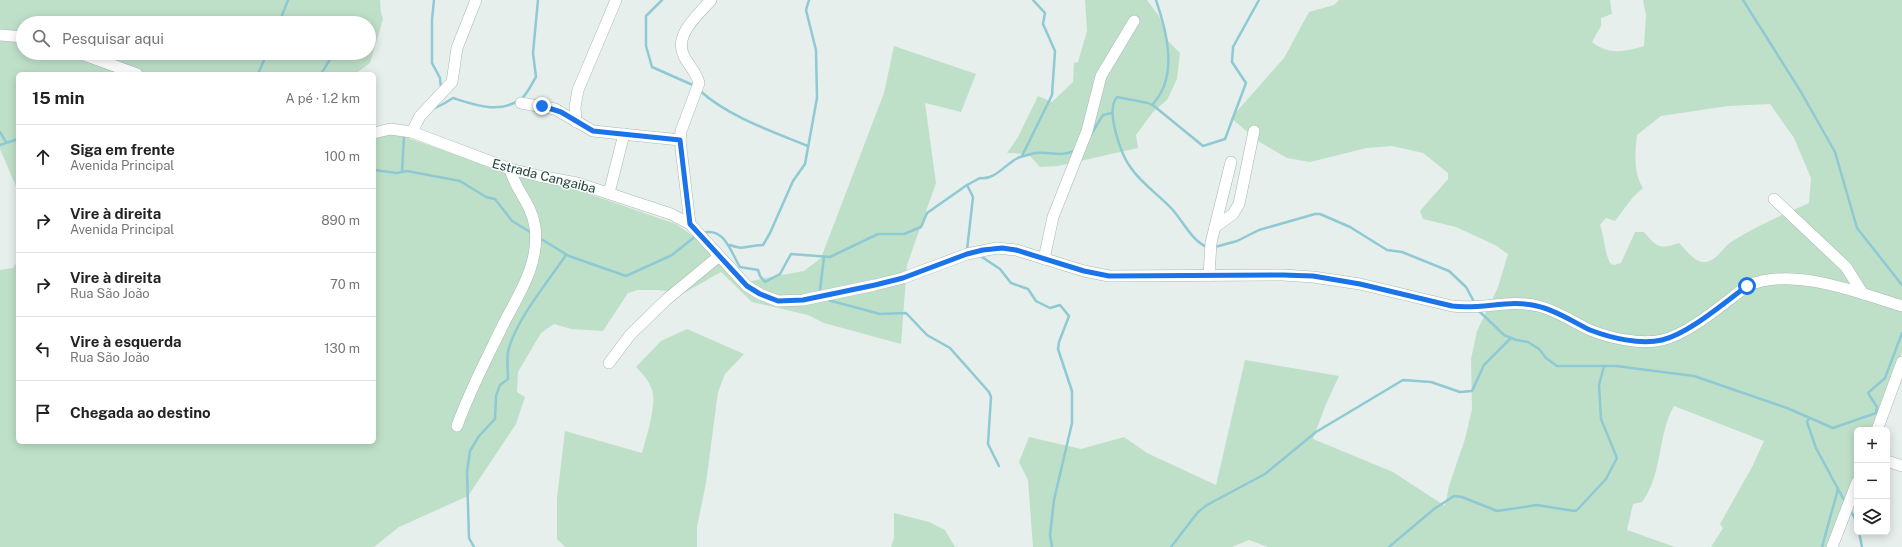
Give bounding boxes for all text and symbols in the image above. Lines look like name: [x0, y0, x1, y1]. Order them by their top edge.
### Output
search box: [16, 16, 376, 60]
icon: search: [30, 27, 52, 49]
text: Pesquisar aqui: [62, 30, 164, 47]
text: 15 min: [32, 88, 84, 108]
text: A pé · 1.2 km: [285, 91, 360, 106]
route end: [533, 97, 551, 115]
text: Siga em frente: [70, 141, 175, 158]
icon: ahead: [32, 146, 54, 168]
text: 100 m: [324, 149, 360, 164]
street label: Estrada Cangaiba: [491, 156, 597, 196]
text: Avenida Principal: [70, 158, 174, 173]
text: Vire à direita: [70, 205, 161, 222]
icon: right: [32, 210, 54, 232]
text: 890 m: [321, 213, 360, 228]
text: Avenida Principal: [70, 222, 174, 237]
text: Vire à direita: [70, 269, 161, 286]
icon: right: [32, 274, 54, 296]
text: 70 m: [330, 277, 360, 292]
route start: [1738, 277, 1756, 295]
text: Rua São João: [70, 286, 150, 301]
text: Vire à esquerda: [70, 333, 182, 350]
icon: left: [32, 338, 54, 360]
text: 130 m: [324, 341, 360, 356]
text: Rua São João: [70, 350, 150, 365]
icon: arrive: [32, 402, 54, 424]
text: Chegada ao destino: [70, 404, 211, 421]
map controls: [1854, 427, 1890, 535]
button: +: [1854, 427, 1890, 463]
button: −: [1854, 463, 1890, 499]
button: layers: [1854, 499, 1890, 535]

